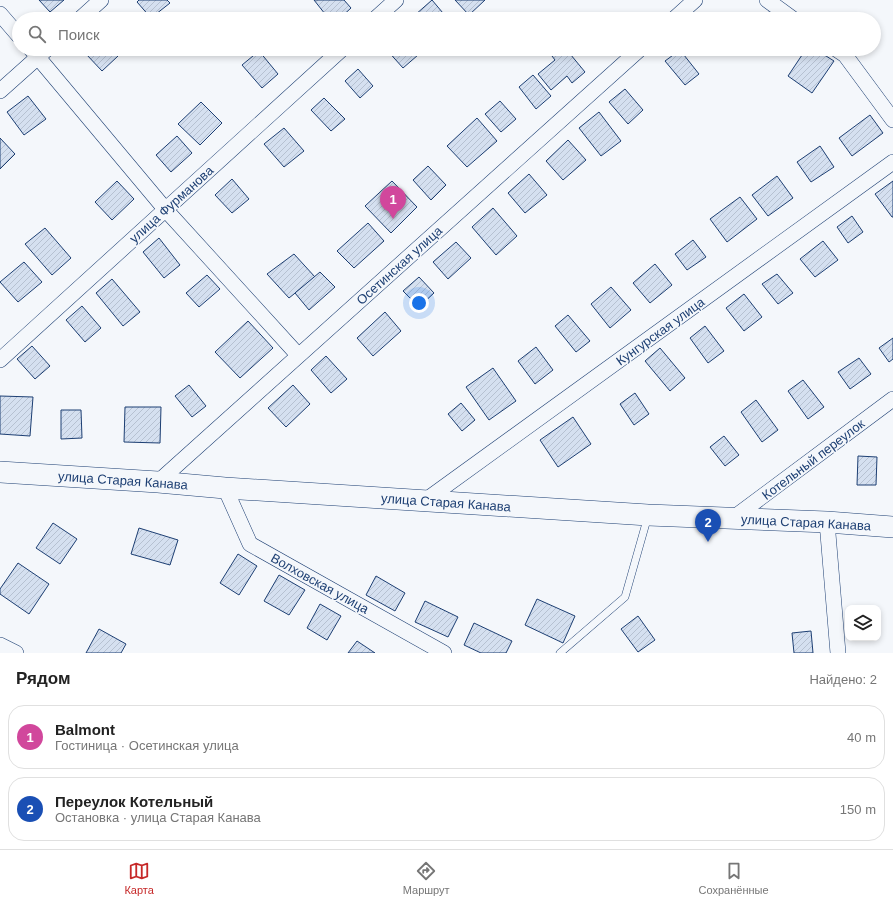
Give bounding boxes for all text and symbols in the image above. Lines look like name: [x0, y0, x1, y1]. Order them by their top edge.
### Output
search box: [12, 12, 881, 56]
icon: search: [26, 23, 48, 45]
text: Поиск: [58, 26, 100, 43]
street label: улица Фурманова: [126, 162, 217, 246]
pin: 1: [380, 186, 406, 219]
street label: Осетинская улица: [353, 223, 446, 308]
your location: [409, 293, 429, 313]
street label: Кунгурская улица: [613, 294, 708, 369]
street label: Котельный переулок: [759, 416, 868, 503]
street label: улица Старая Канава: [58, 468, 189, 493]
street label: улица Старая Канава: [381, 490, 512, 515]
pin: 2: [695, 509, 721, 542]
street label: улица Старая Канава: [741, 512, 872, 533]
street label: Волховская улица: [268, 550, 372, 617]
map controls: [845, 605, 881, 641]
button: layers: [845, 605, 881, 641]
text: Рядом: [16, 669, 71, 688]
text: Найдено: 2: [809, 672, 877, 687]
text: Balmont: [55, 721, 115, 738]
text: 1: [26, 730, 34, 745]
text: 40 m: [847, 730, 876, 745]
text: Гостиница · Осетинская улица: [55, 738, 239, 753]
text: Переулок Котельный: [55, 793, 213, 810]
text: 2: [26, 802, 34, 817]
text: 150 m: [840, 802, 876, 817]
text: Остановка · улица Старая Канава: [55, 810, 261, 825]
tab: Карта: [124, 860, 154, 896]
tab: Маршрут: [403, 860, 450, 896]
tab: Сохранённые: [699, 860, 769, 896]

